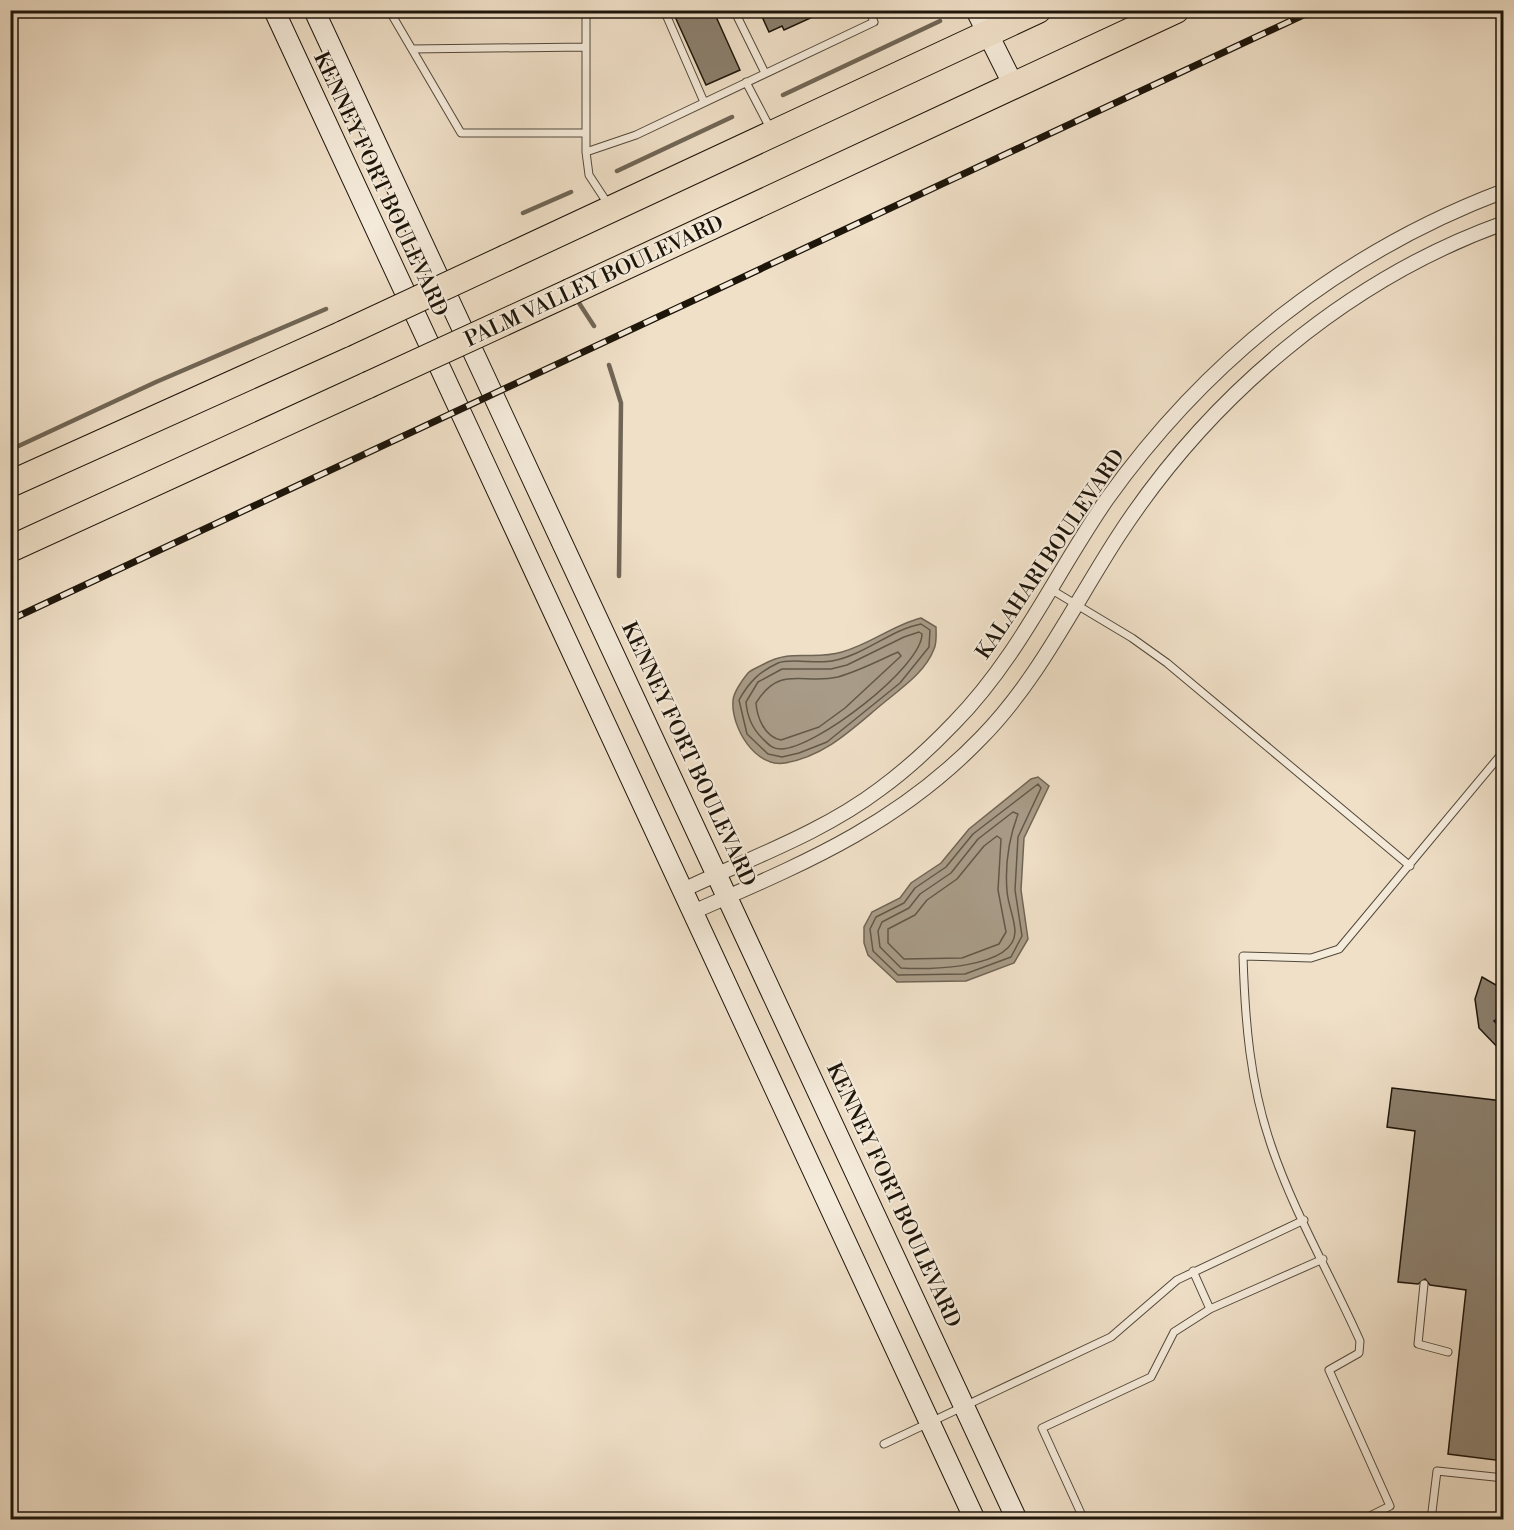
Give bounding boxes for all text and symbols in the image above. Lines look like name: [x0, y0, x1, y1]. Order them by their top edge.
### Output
street label: KENNEY FORT BOULEVARD: [307, 48, 453, 321]
street label: PALM VALLEY BOULEVARD: [461, 210, 728, 353]
street label: KALAHARI BOULEVARD: [971, 445, 1131, 664]
street label: KENNEY FORT BOULEVARD: [615, 618, 761, 891]
street label: KENNEY FORT BOULEVARD: [820, 1059, 966, 1332]

